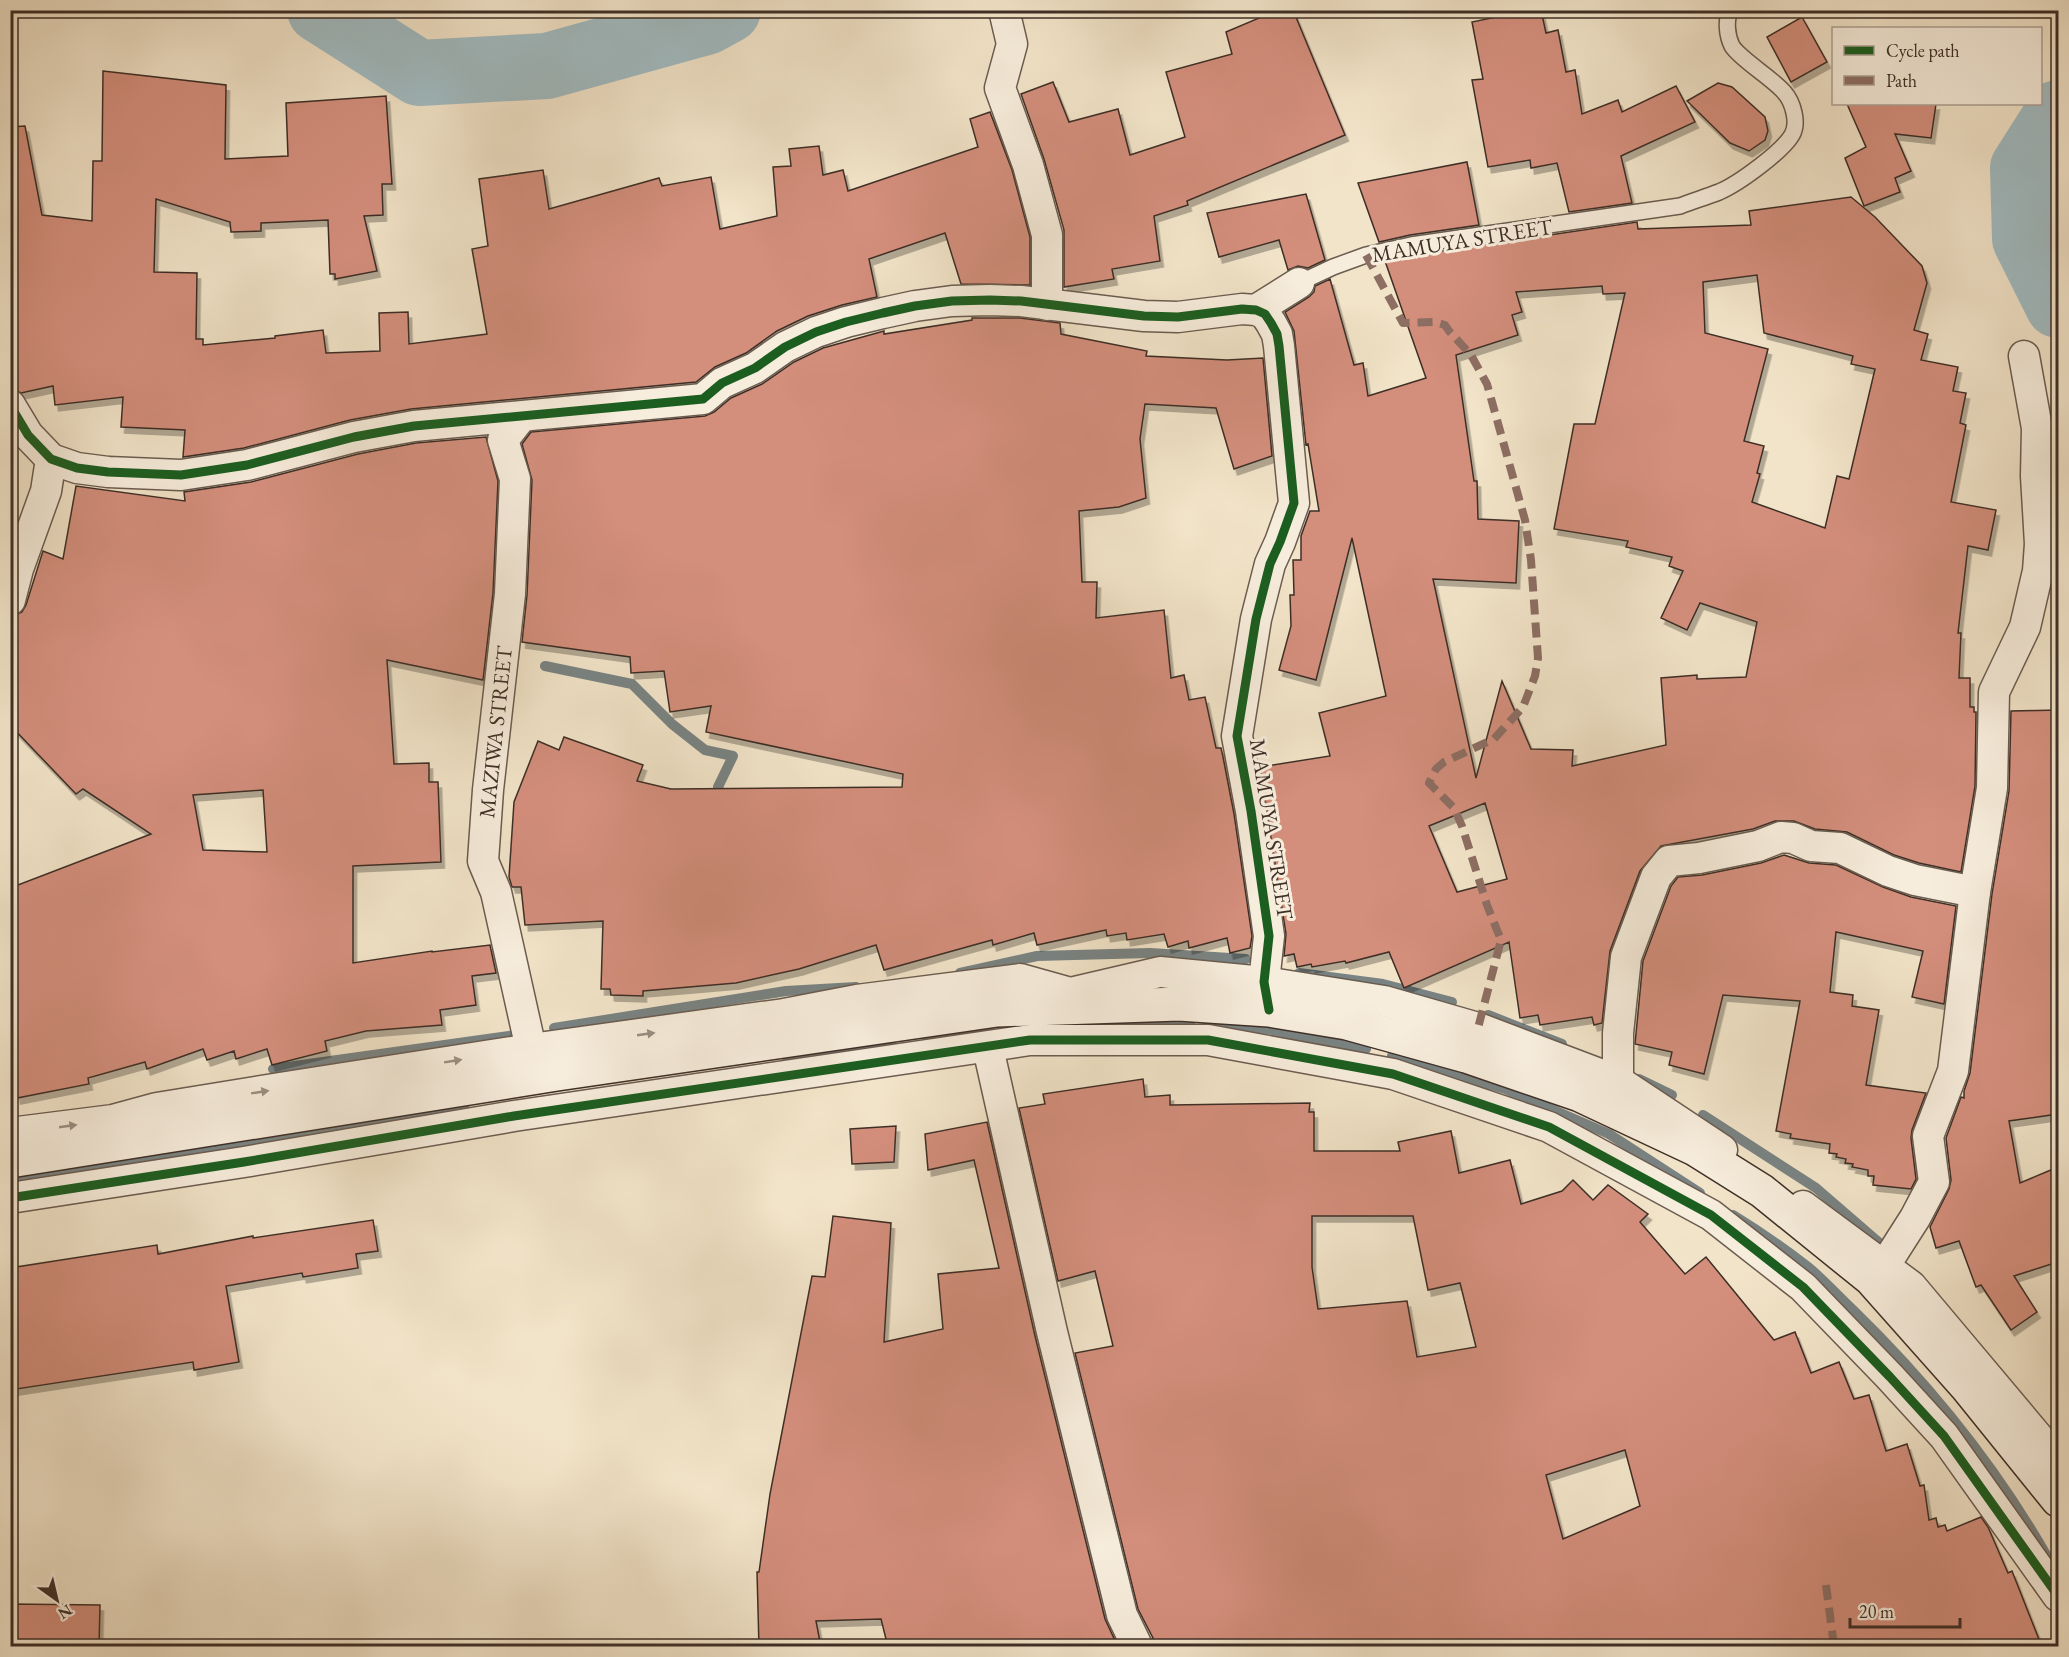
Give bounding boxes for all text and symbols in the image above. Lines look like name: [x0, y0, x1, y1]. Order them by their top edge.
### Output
legend: [1832, 27, 2042, 105]
text: Cycle path: [1886, 39, 1960, 62]
text: Path: [1886, 69, 1917, 92]
street label: MAMUYA STREET: [1370, 212, 1555, 269]
street label: MAZIWA STREET: [472, 644, 519, 820]
street label: MAMUYA STREET: [1243, 737, 1300, 922]
one-way arrow: [637, 1029, 656, 1038]
one-way arrow: [444, 1057, 463, 1066]
one-way arrow: [251, 1087, 270, 1096]
one-way arrow: [59, 1121, 78, 1130]
north arrow: [27, 1570, 87, 1630]
scale bar: [1850, 1591, 1960, 1629]
text: N: [54, 1600, 76, 1624]
text: 20 m: [1859, 1600, 1894, 1623]

